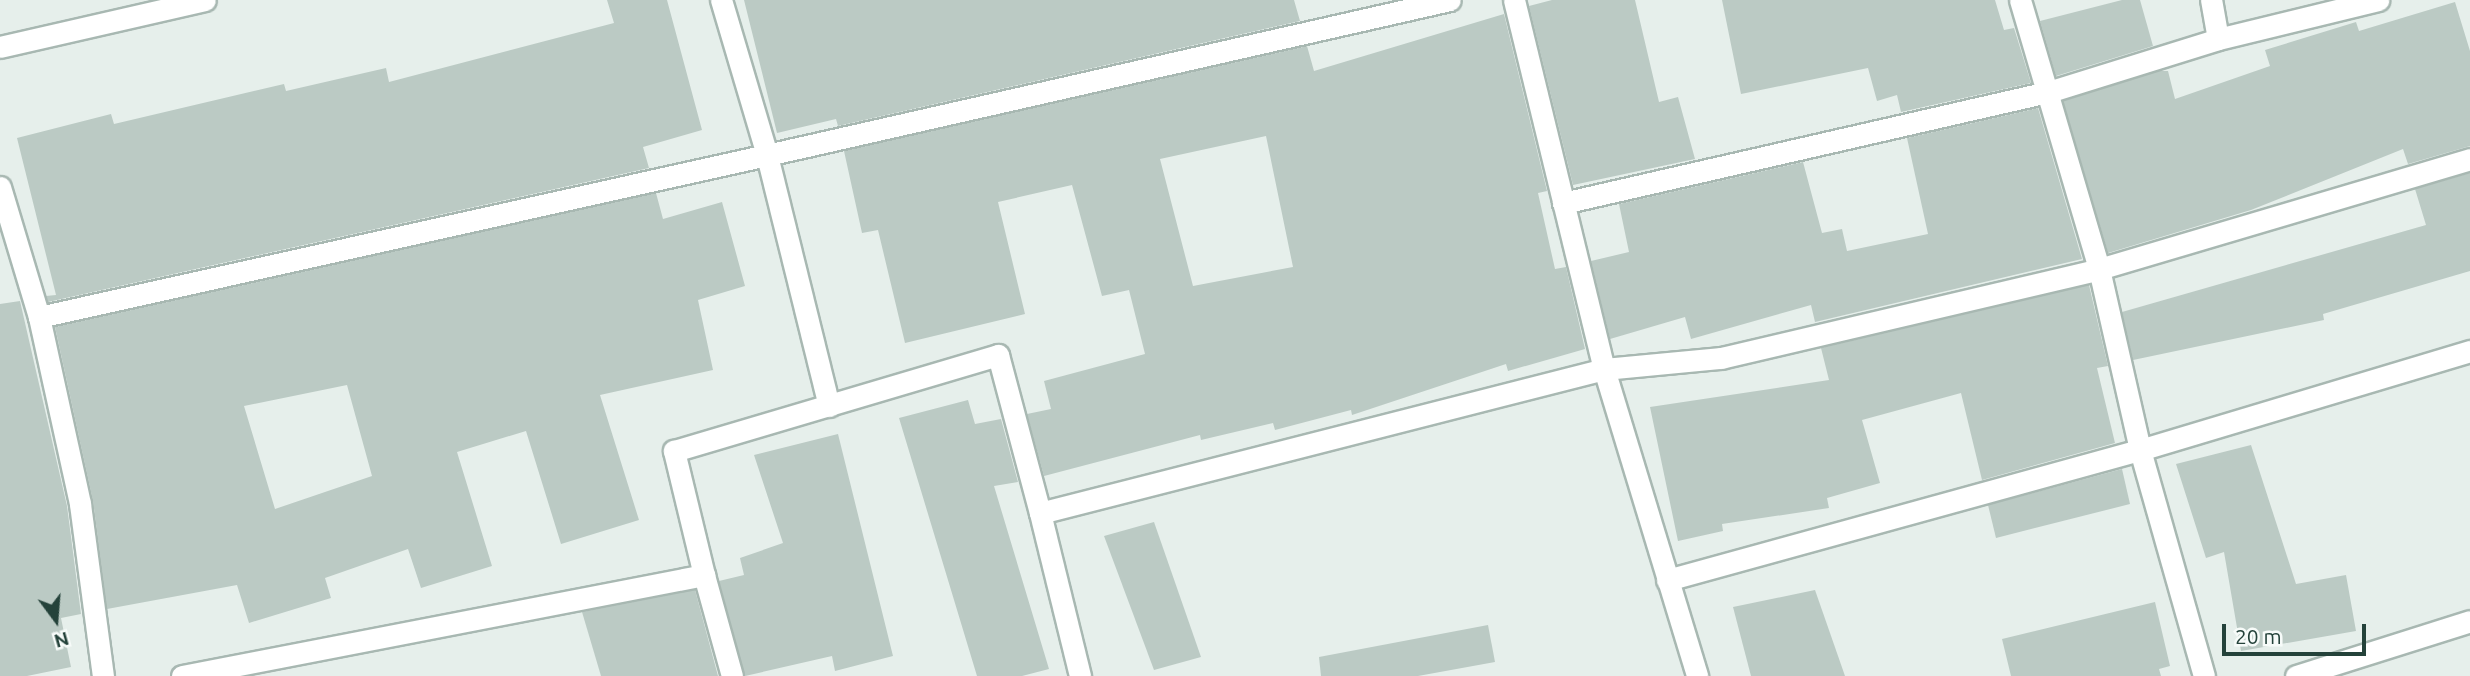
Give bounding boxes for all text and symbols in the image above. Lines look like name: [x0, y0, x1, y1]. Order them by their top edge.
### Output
north arrow: [21, 585, 91, 655]
scale bar: [2225, 610, 2368, 654]
text: 20 m: [2235, 624, 2282, 648]
text: N: [52, 628, 72, 653]

